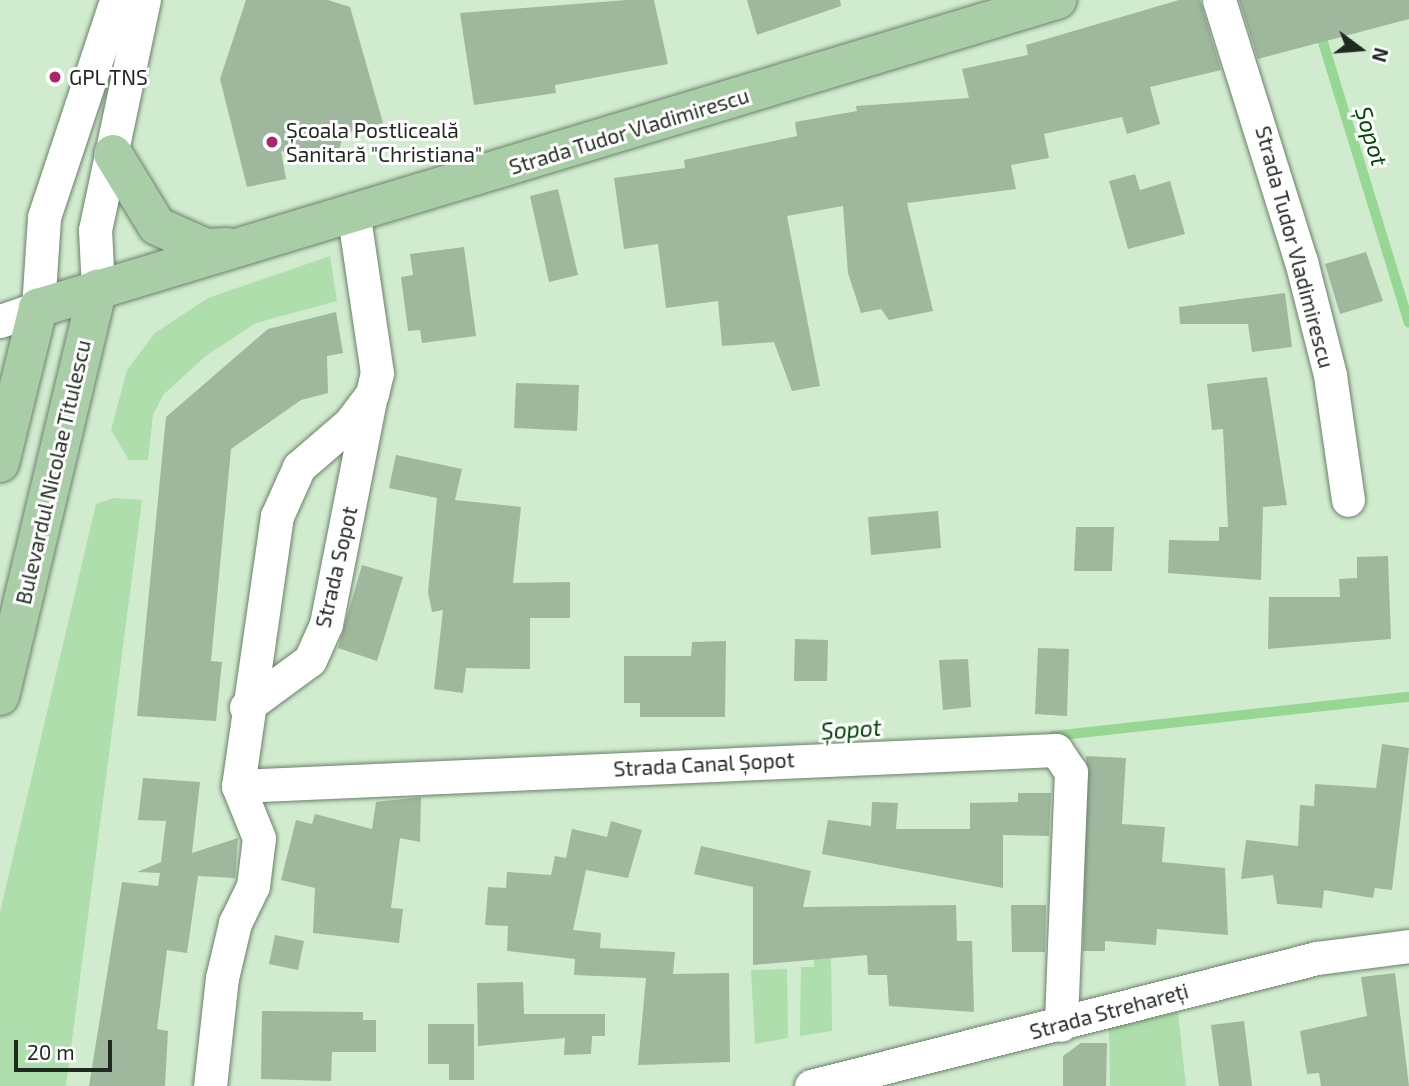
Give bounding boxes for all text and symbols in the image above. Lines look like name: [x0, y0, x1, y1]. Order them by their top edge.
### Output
north arrow: [1325, 14, 1395, 84]
text: N: [1368, 45, 1394, 65]
place label: GPL TNS: [69, 64, 149, 90]
marker: GPL TNS: [47, 69, 63, 85]
street label: Strada Tudor Vladimirescu: [505, 82, 753, 180]
water label: Șopot: [1350, 103, 1394, 169]
place label: Școala Postliceală Sanitară "Christiana": [286, 117, 482, 167]
street label: Strada Tudor Vladimirescu: [1250, 123, 1340, 371]
marker: Școala Postliceală Sanitară "Christiana": [264, 134, 280, 150]
street label: Bulevardul Nicolae Titulescu: [10, 337, 96, 607]
street label: Strada Sopot: [310, 504, 362, 630]
water label: Șopot: [820, 713, 882, 745]
street label: Strada Canal Șopot: [613, 747, 795, 781]
street label: Strada Strehareți: [1027, 978, 1191, 1044]
scale bar: [18, 1026, 116, 1070]
text: 20 m: [27, 1039, 75, 1064]

